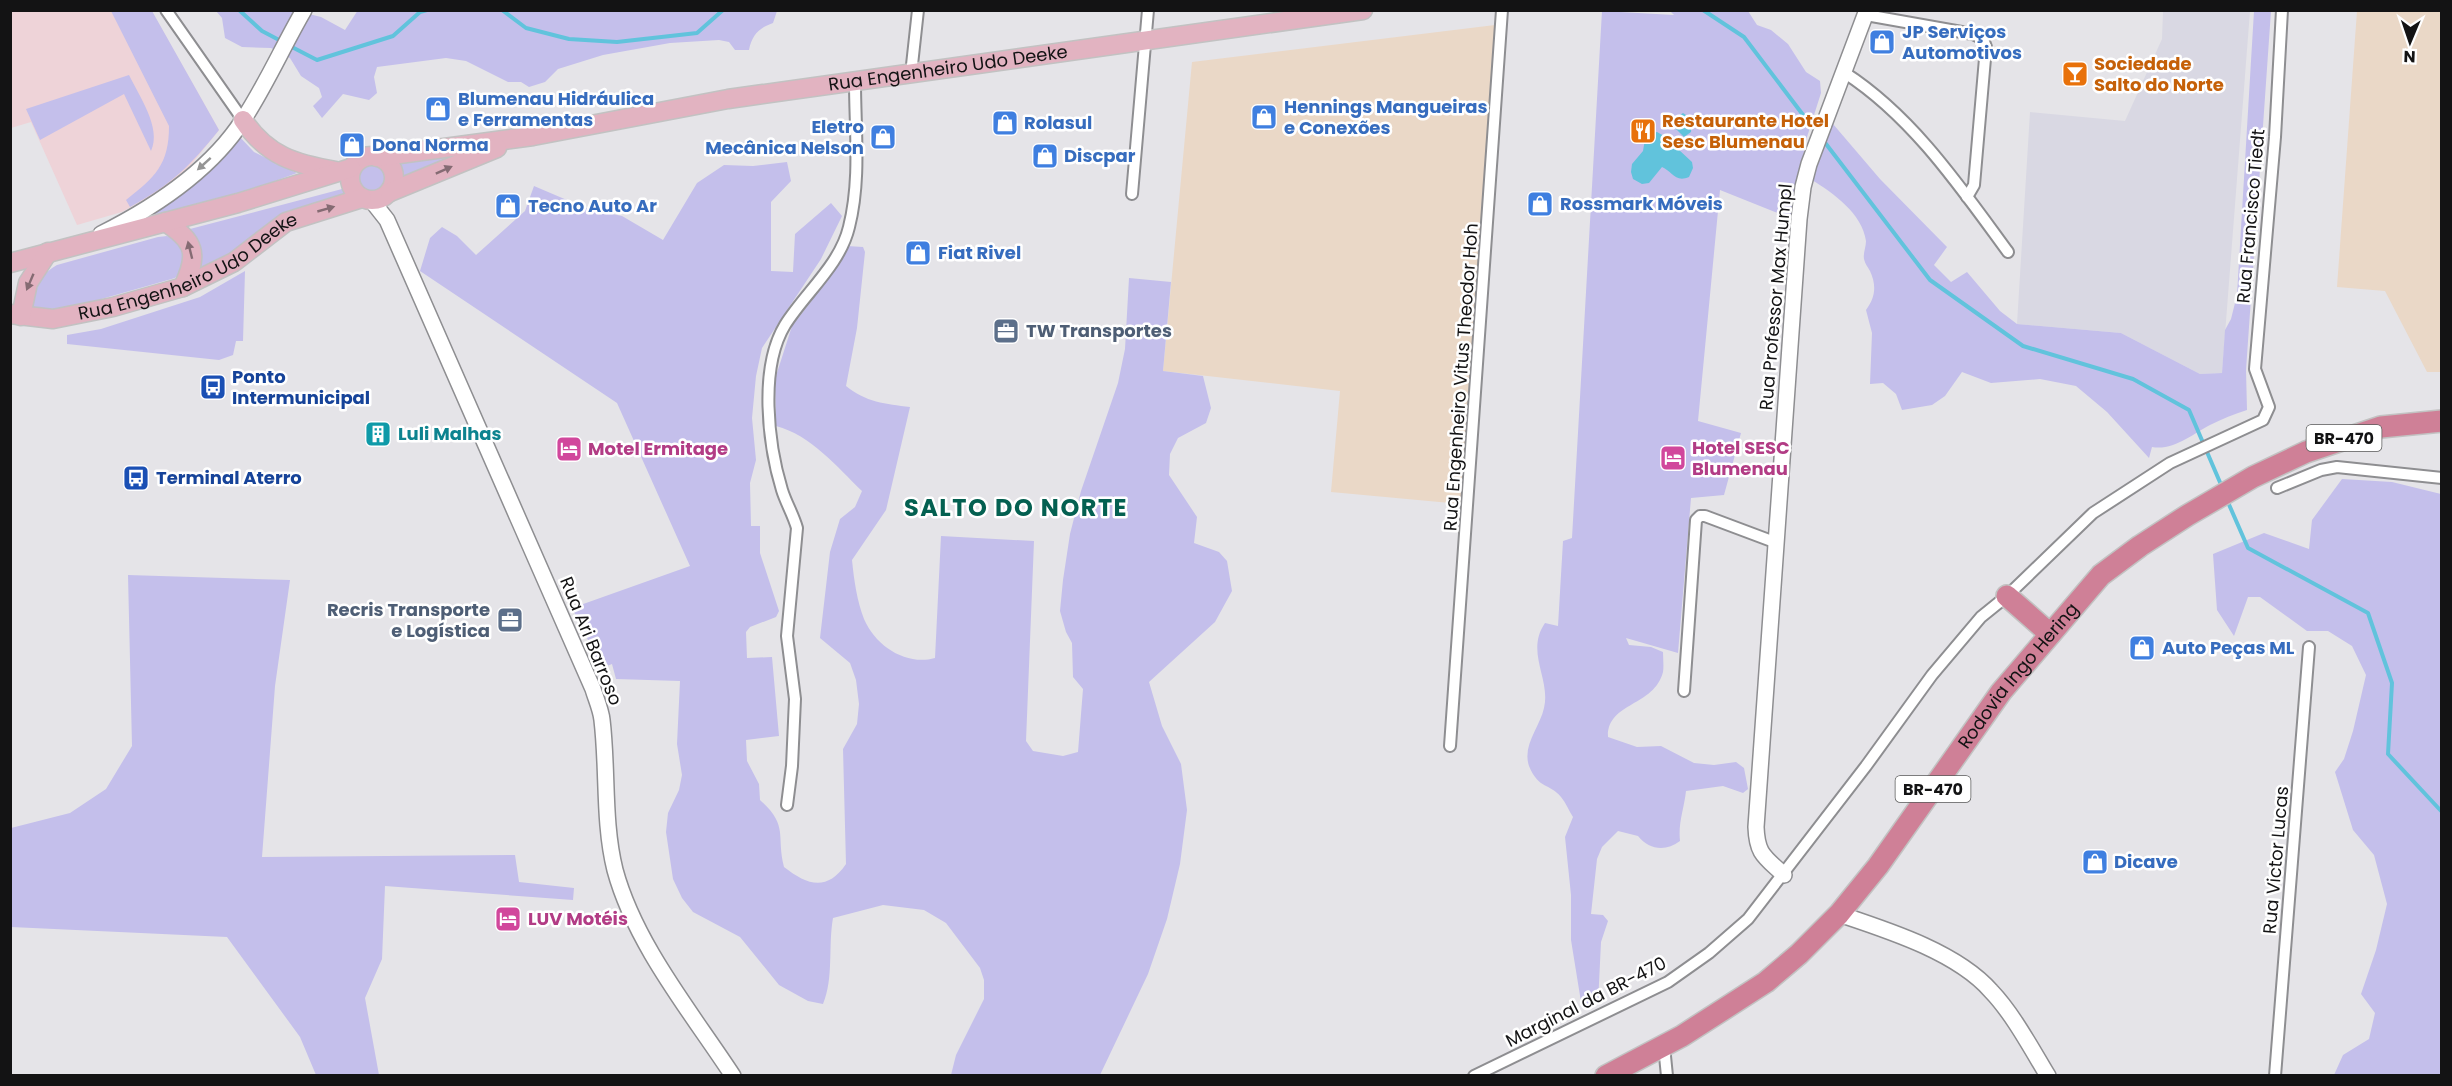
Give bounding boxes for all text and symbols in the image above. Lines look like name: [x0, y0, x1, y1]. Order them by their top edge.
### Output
north arrow: [2380, 12, 2440, 72]
place label: JP Serviços Automotivos: [1902, 19, 2022, 65]
shop icon: JP Serviços Automotivos: [1867, 27, 1897, 57]
street label: Rua Engenheiro Udo Deeke: [827, 39, 1069, 97]
text: N: [2403, 45, 2416, 68]
place label: Sociedade Salto do Norte: [2094, 51, 2224, 97]
bar icon: Sociedade Salto do Norte: [2060, 59, 2090, 89]
place label: Blumenau Hidráulica e Ferramentas: [458, 86, 654, 132]
shop icon: Blumenau Hidráulica e Ferramentas: [423, 94, 453, 124]
place label: Hennings Mangueiras e Conexões: [1284, 94, 1488, 140]
shop icon: Hennings Mangueiras e Conexões: [1249, 102, 1279, 132]
shop icon: Rolasul: [990, 108, 1020, 138]
place label: Restaurante Hotel Sesc Blumenau: [1662, 108, 1829, 154]
place label: Rolasul: [1024, 110, 1092, 135]
place label: Eletro Mecânica Nelson: [705, 114, 864, 160]
restaurant icon: Restaurante Hotel Sesc Blumenau: [1628, 116, 1658, 146]
shop icon: Eletro Mecânica Nelson: [868, 122, 898, 152]
street label: Rua Francisco Tiedt: [2230, 128, 2271, 304]
shop icon: Dona Norma: [337, 130, 367, 160]
place label: Dona Norma: [372, 132, 489, 157]
shop icon: Discpar: [1030, 141, 1060, 171]
place label: Discpar: [1064, 143, 1136, 168]
one-way arrow: [197, 157, 212, 170]
one-way arrow: [436, 165, 453, 174]
street label: Rua Professor Max Humpl: [1753, 183, 1798, 411]
shop icon: Rossmark Móveis: [1525, 189, 1555, 219]
shop icon: Tecno Auto Ar: [493, 191, 523, 221]
place label: Rossmark Móveis: [1560, 191, 1723, 216]
place label: Tecno Auto Ar: [528, 193, 657, 218]
one-way arrow: [318, 204, 336, 213]
street label: Rua Engenheiro Udo Deeke: [76, 206, 300, 326]
street label: Rua Engenheiro Vitus Theodor Hoh: [1437, 222, 1484, 532]
shop icon: Fiat Rivel: [903, 238, 933, 268]
one-way arrow: [185, 240, 194, 259]
place label: Fiat Rivel: [938, 240, 1021, 265]
one-way arrow: [25, 274, 35, 292]
office icon: TW Transportes: [991, 316, 1021, 346]
place label: TW Transportes: [1026, 318, 1172, 343]
place label: Ponto Intermunicipal: [232, 364, 370, 410]
bus stop icon: Ponto Intermunicipal: [198, 372, 228, 402]
building icon: Luli Malhas: [363, 419, 393, 449]
place label: Luli Malhas: [398, 421, 502, 446]
road number: BR-470: [2306, 425, 2382, 451]
hotel icon: Motel Ermitage: [554, 434, 584, 464]
place label: Hotel SESC Blumenau: [1692, 435, 1790, 481]
place label: Motel Ermitage: [588, 436, 728, 461]
hotel icon: Hotel SESC Blumenau: [1658, 443, 1688, 473]
bus stop icon: Terminal Aterro: [121, 463, 151, 493]
place label: Terminal Aterro: [156, 465, 302, 490]
district label: SALTO DO NORTE: [904, 491, 1128, 524]
street label: Rua Ari Barroso: [554, 573, 629, 709]
place label: Recris Transporte e Logística: [327, 597, 490, 643]
street label: Rodovia Ingo Hering: [1952, 597, 2084, 754]
office icon: Recris Transporte e Logística: [495, 605, 525, 635]
shop icon: Auto Peças ML: [2127, 633, 2157, 663]
place label: Auto Peças ML: [2162, 635, 2295, 660]
road number: BR-470: [1896, 776, 1970, 802]
street label: Rua Victor Lucas: [2257, 785, 2294, 935]
shop icon: Dicave: [2080, 847, 2110, 877]
place label: Dicave: [2114, 849, 2178, 874]
hotel icon: LUV Motéis: [493, 904, 523, 934]
place label: LUV Motéis: [528, 906, 628, 931]
street label: Marginal da BR-470: [1501, 950, 1670, 1053]

